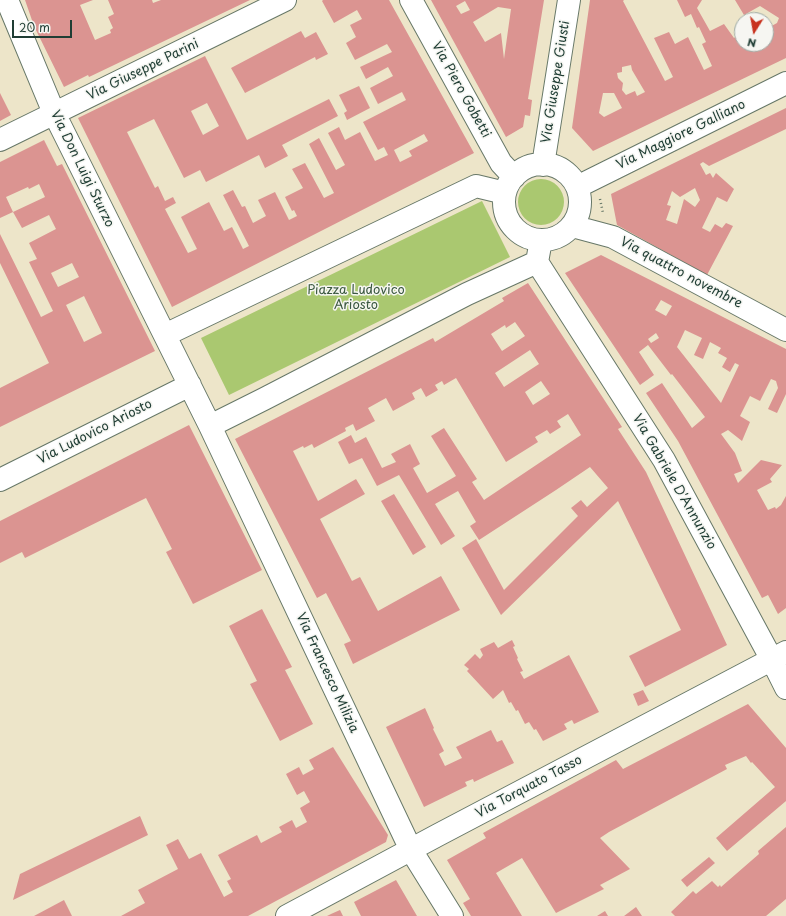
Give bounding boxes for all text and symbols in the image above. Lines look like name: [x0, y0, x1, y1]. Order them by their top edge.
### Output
scale bar: [14, 12, 74, 38]
north arrow: [734, 12, 774, 52]
text: 20 m: [19, 18, 50, 36]
street label: Via Giuseppe Giusti: [539, 20, 573, 144]
text: N: [746, 34, 758, 52]
street label: Via Giuseppe Parini: [84, 36, 202, 104]
street label: Via Piero Gobetti: [428, 39, 494, 141]
street label: Via Maggiore Galliano: [614, 97, 748, 173]
street label: Via Don Luigi Sturzo: [47, 108, 117, 230]
street label: Via quattro novembre: [617, 234, 745, 312]
park label: Piazza Ludovico Ariosto: [307, 282, 405, 313]
street label: Via Ludovico Ariosto: [35, 396, 155, 468]
street label: Via Gabriele D'Annunzio: [629, 412, 719, 552]
street label: Via Francesco Milizia: [292, 610, 362, 736]
street label: Via Torquato Tasso: [473, 752, 585, 822]

